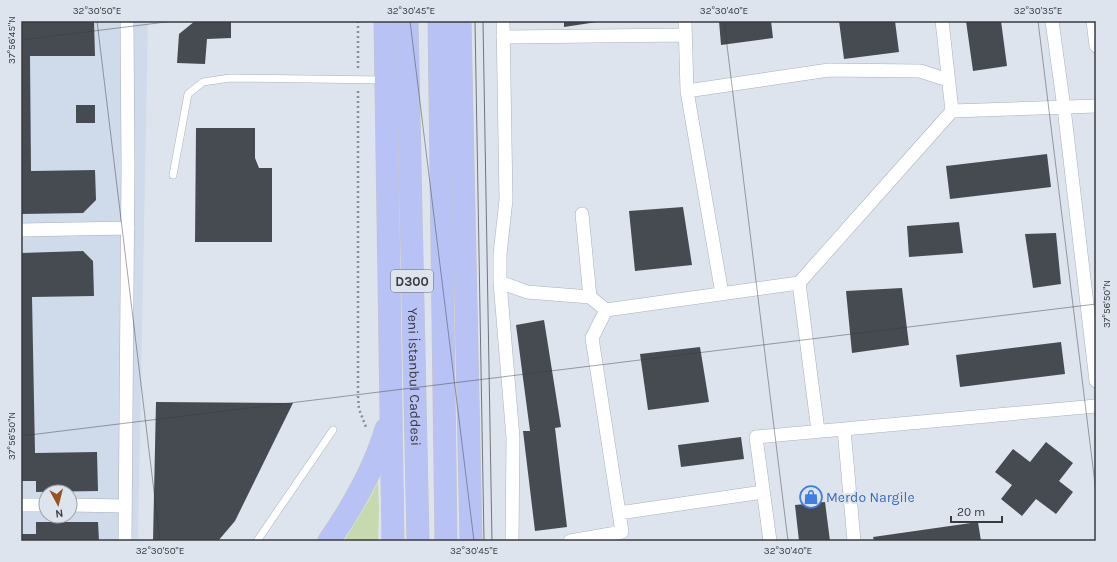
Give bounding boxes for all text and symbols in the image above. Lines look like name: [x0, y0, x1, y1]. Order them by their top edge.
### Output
text: 32°30'50"E: [73, 5, 121, 17]
text: 32°30'45"E: [387, 5, 435, 17]
text: 32°30'40"E: [700, 5, 748, 17]
text: 32°30'35"E: [1014, 5, 1062, 17]
text: 37°56'45"N: [6, 16, 18, 64]
road number: D300: [391, 270, 433, 292]
text: 37°56'50"N: [1101, 280, 1113, 328]
street label: Yeni İstanbul Caddesi: [404, 308, 424, 446]
text: 37°56'50"N: [6, 412, 18, 460]
north arrow: [38, 484, 78, 524]
shop icon: Merdo Nargile: [798, 484, 824, 510]
place label: Merdo Nargile: [826, 489, 915, 506]
scale bar: [951, 498, 1002, 524]
text: 20 m: [957, 505, 985, 519]
text: N: [54, 506, 64, 520]
text: 32°30'50"E: [136, 545, 184, 557]
text: 32°30'45"E: [450, 545, 498, 557]
text: 32°30'40"E: [764, 545, 812, 557]

